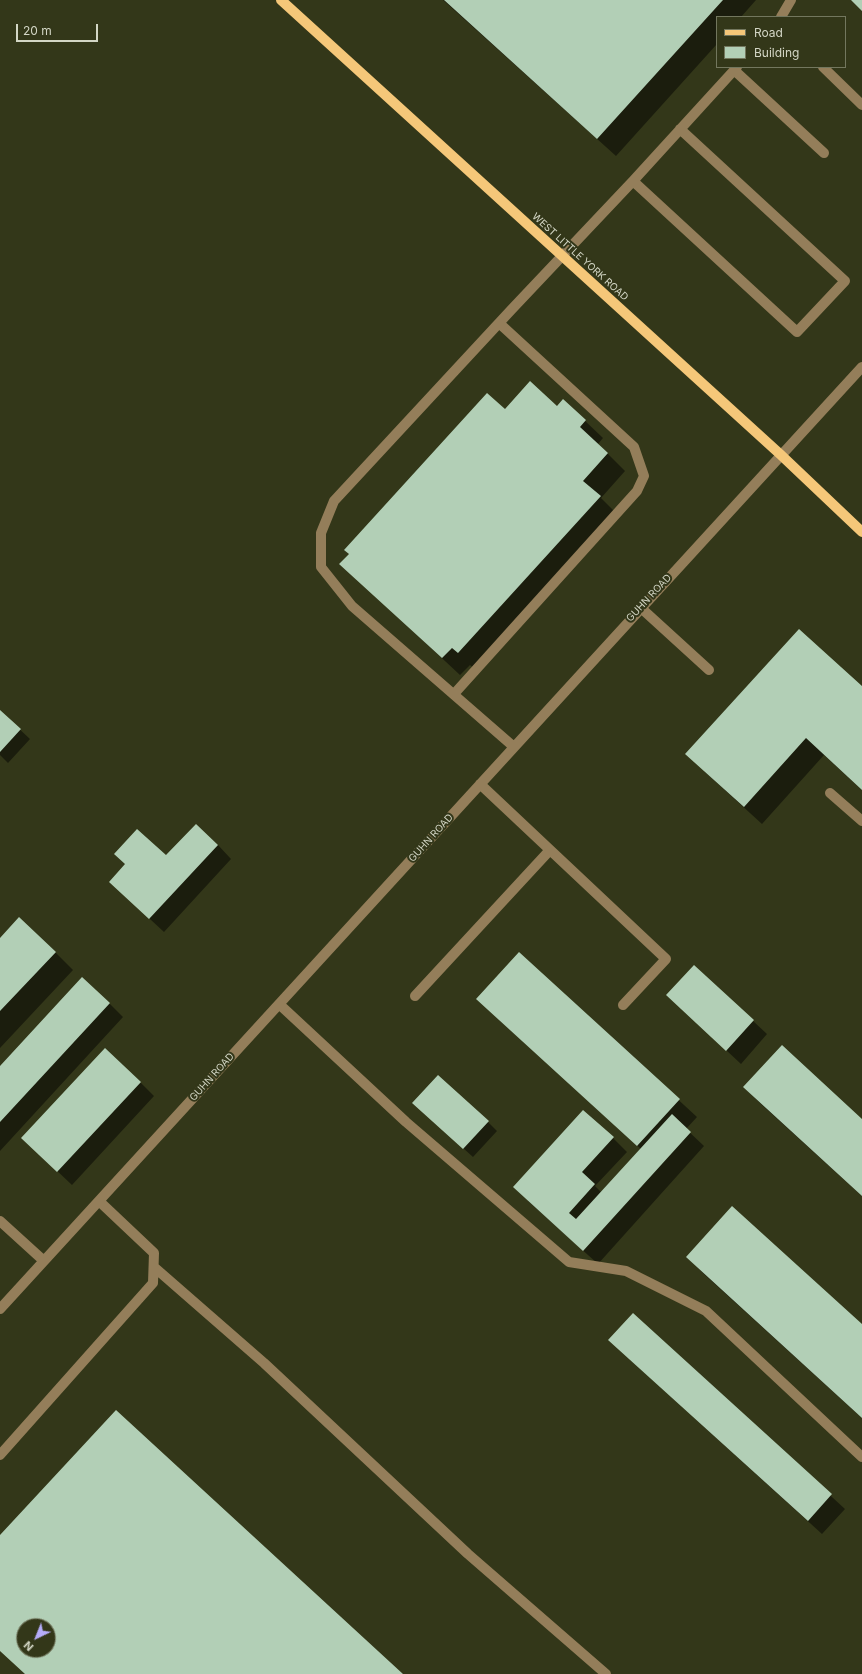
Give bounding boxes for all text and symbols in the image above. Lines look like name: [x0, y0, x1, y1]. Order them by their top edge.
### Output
scale bar: [18, 16, 100, 42]
legend: [716, 16, 846, 68]
text: 20 m: [23, 23, 52, 38]
text: Road: [754, 25, 783, 40]
text: Building: [754, 45, 799, 60]
street label: WEST LITTLE YORK ROAD: [529, 211, 631, 303]
street label: GUHN ROAD: [624, 572, 674, 624]
street label: GUHN ROAD: [406, 811, 456, 865]
street label: GUHN ROAD: [187, 1050, 237, 1104]
north arrow: [16, 1618, 56, 1658]
text: N: [21, 1638, 36, 1654]

